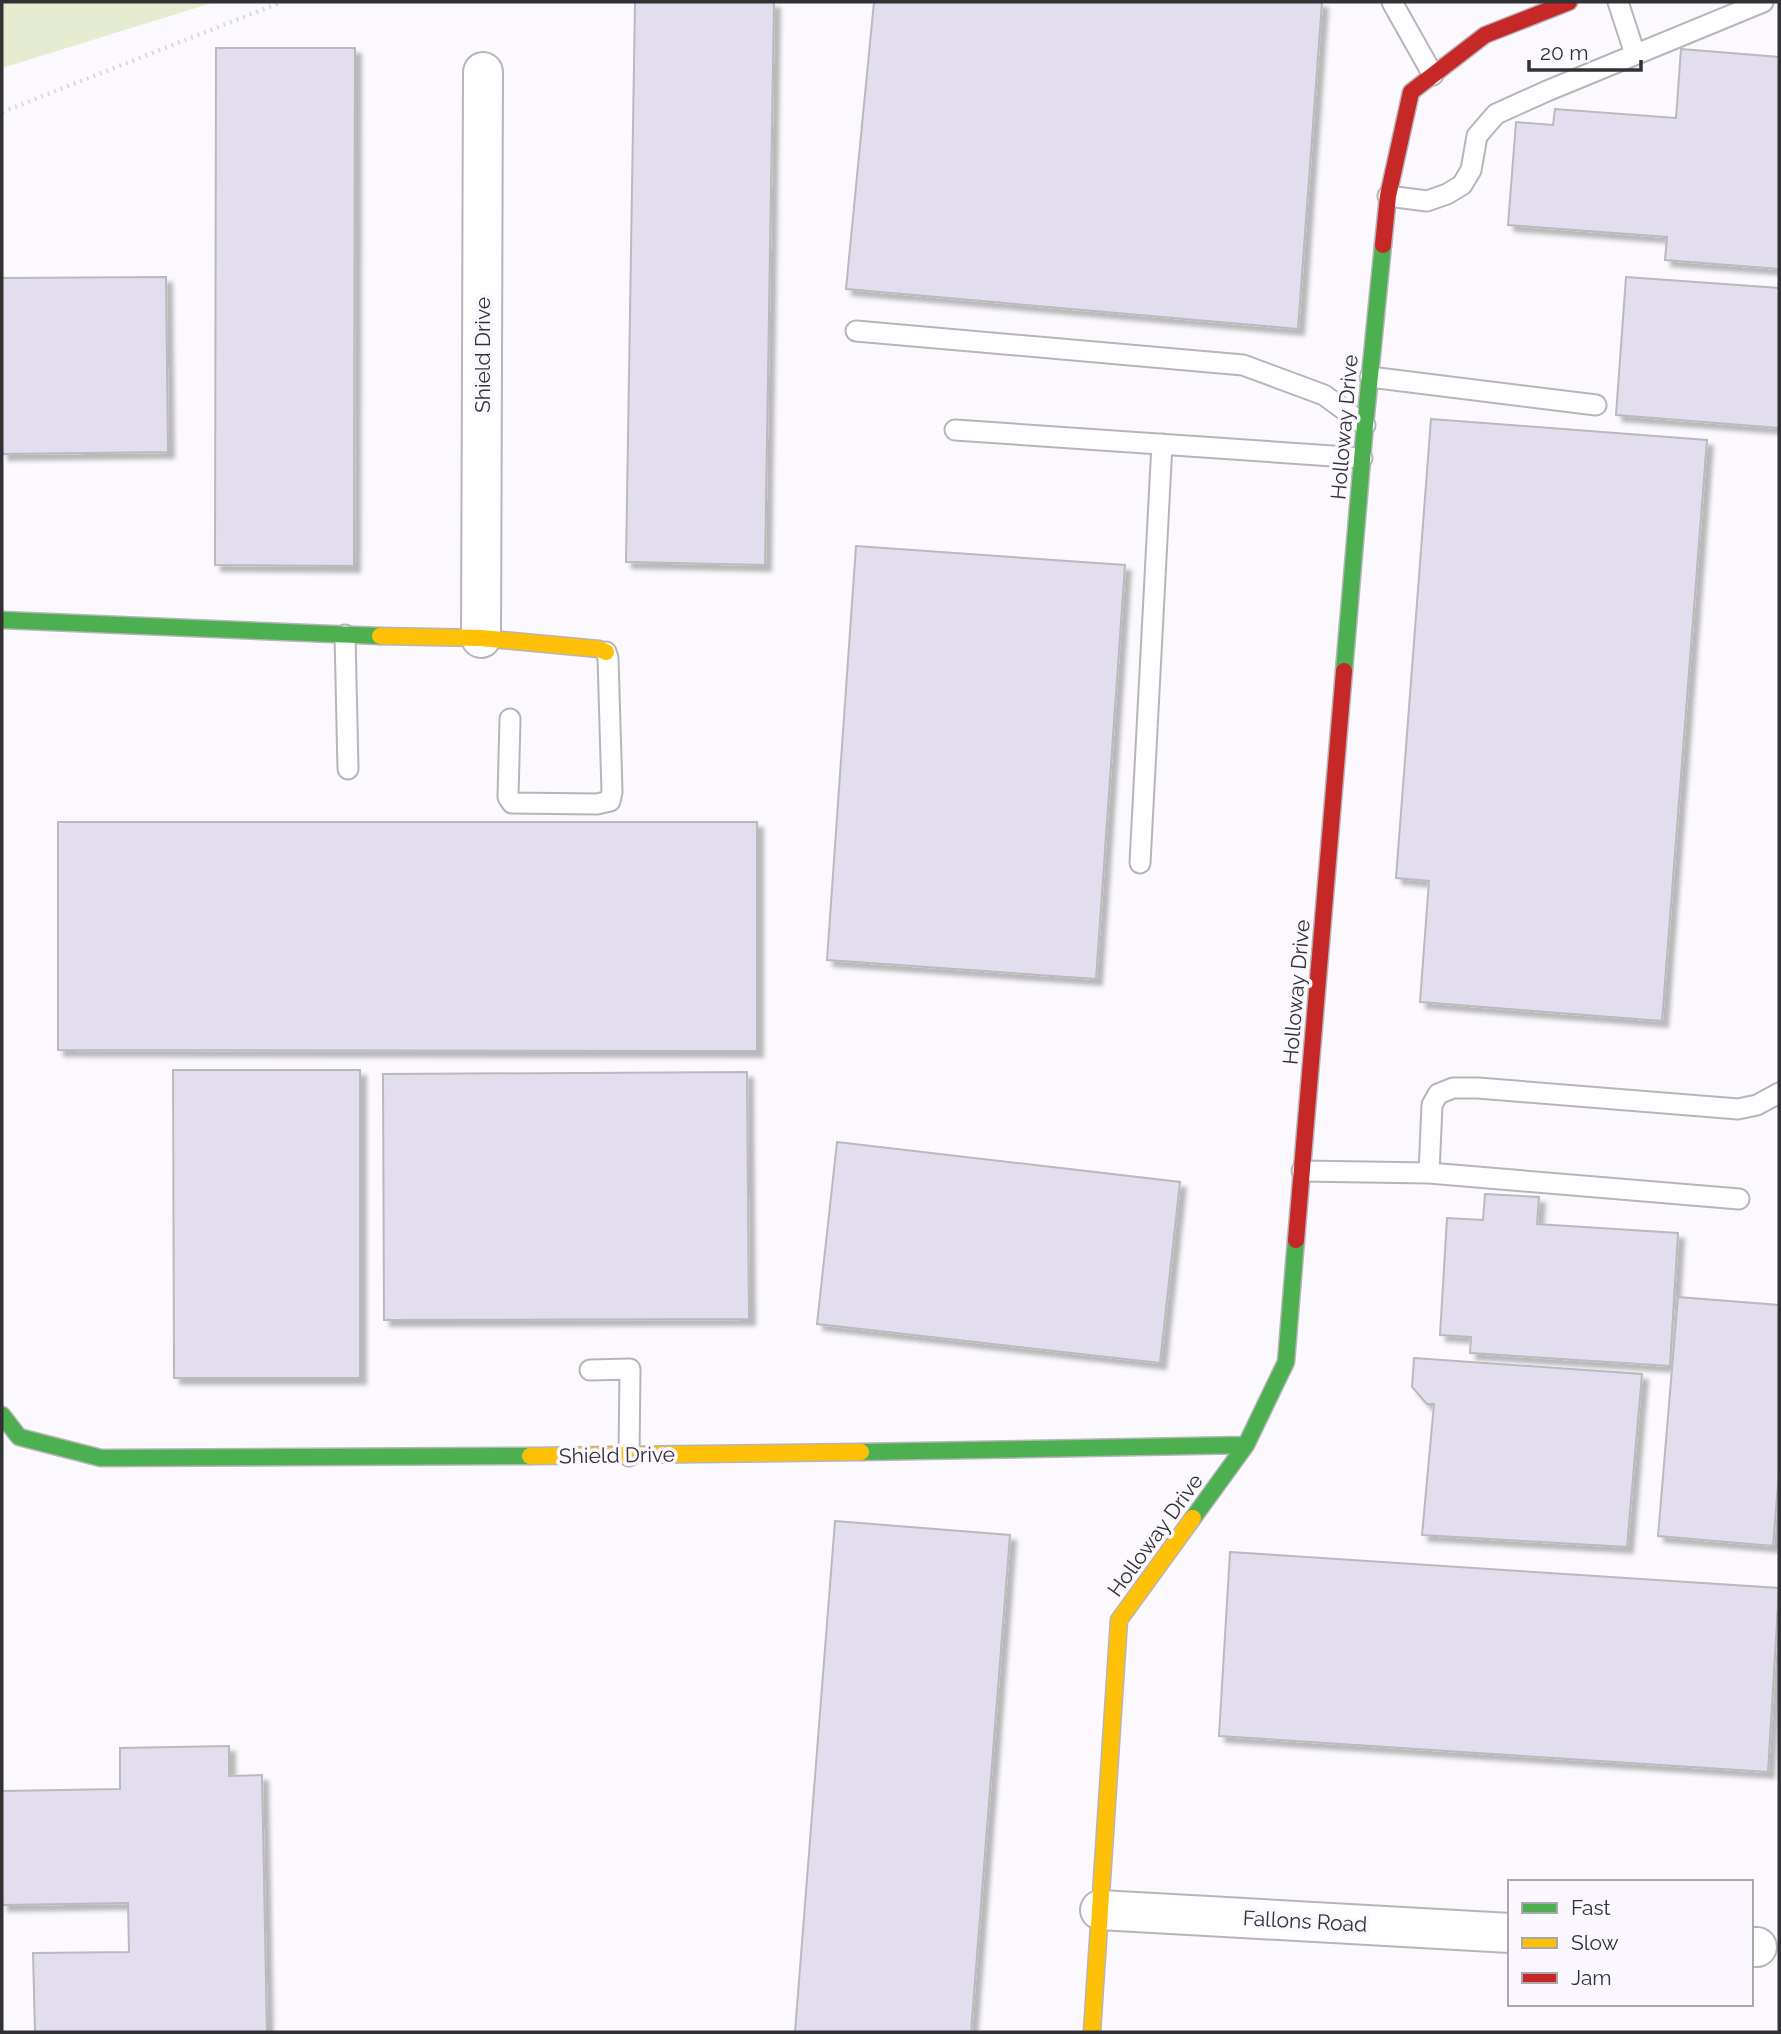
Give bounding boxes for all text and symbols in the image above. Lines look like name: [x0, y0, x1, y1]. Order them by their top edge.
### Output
scale bar: [1529, 28, 1641, 72]
text: 20 m: [1540, 40, 1588, 65]
street label: Shield Drive: [470, 297, 495, 413]
street label: Holloway Drive: [1325, 353, 1363, 501]
street label: Holloway Drive: [1277, 918, 1315, 1066]
street label: Shield Drive: [559, 1441, 675, 1469]
street label: Holloway Drive: [1102, 1469, 1208, 1601]
legend: [1508, 1880, 1753, 2006]
text: Fast: [1571, 1895, 1611, 1920]
street label: Fallons Road: [1242, 1905, 1368, 1937]
text: Slow: [1571, 1930, 1619, 1955]
text: Jam: [1571, 1965, 1612, 1990]

